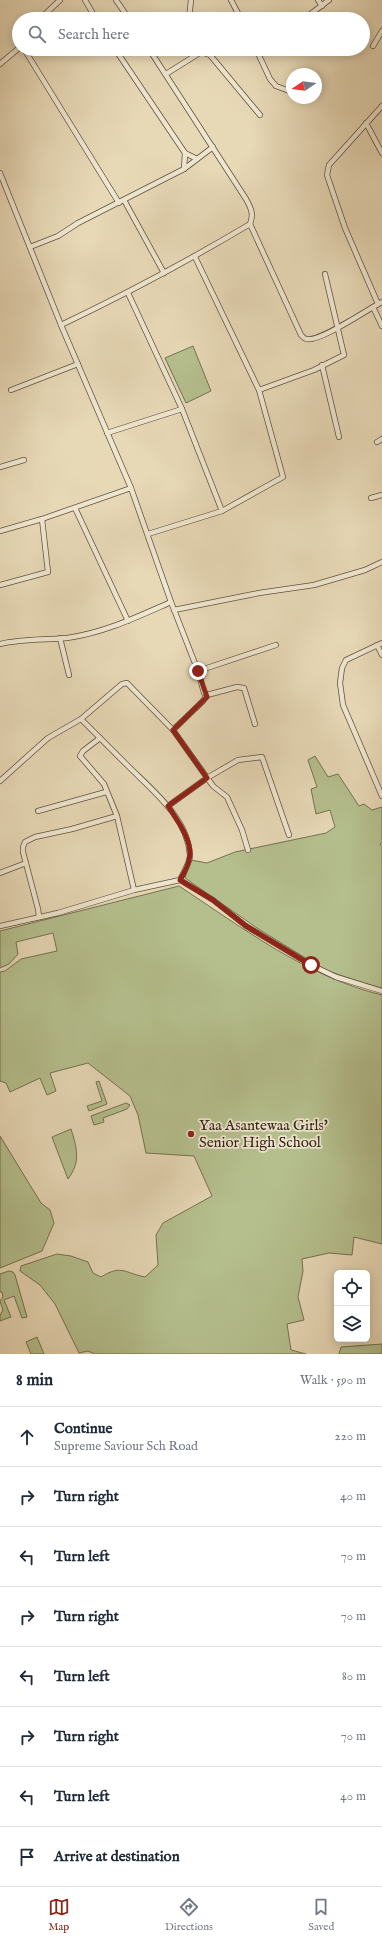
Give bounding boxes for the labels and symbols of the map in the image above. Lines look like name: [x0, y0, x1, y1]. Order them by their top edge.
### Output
north arrow: [286, 68, 322, 104]
route end: [189, 662, 207, 680]
route start: [302, 956, 320, 974]
place label: Yaa Asantewaa Girls' Senior High School: [199, 1116, 328, 1152]
marker: Yaa Asantewaa Girls' Senior High School: [186, 1129, 196, 1139]

